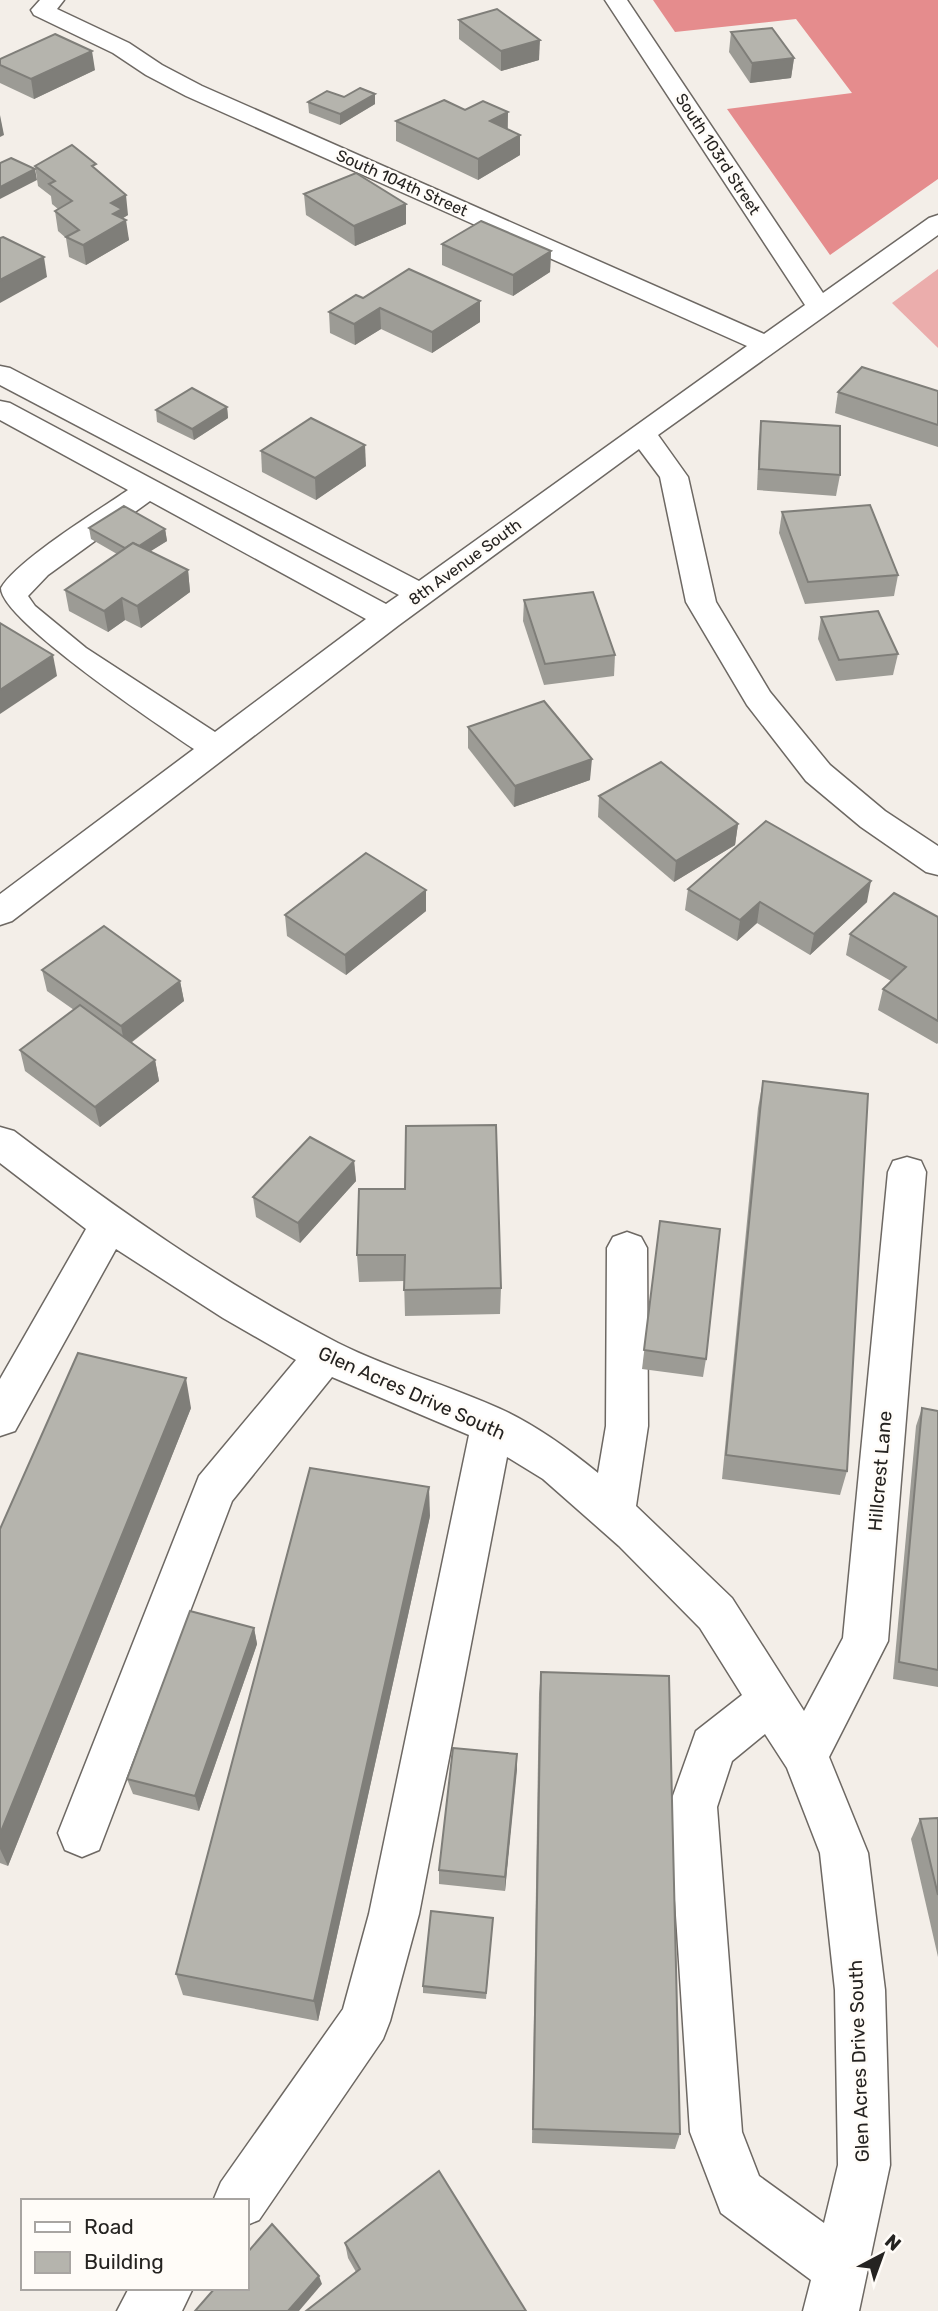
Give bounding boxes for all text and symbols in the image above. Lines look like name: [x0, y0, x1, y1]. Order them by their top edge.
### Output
street label: South 103rd Street: [672, 90, 764, 218]
street label: South 104th Street: [333, 145, 471, 221]
street label: 8th Avenue South: [405, 515, 525, 609]
street label: Glen Acres Drive South: [315, 1341, 509, 1445]
street label: Hillcrest Lane: [863, 1410, 897, 1532]
street label: Glen Acres Drive South: [844, 1959, 874, 2163]
legend: [21, 2199, 248, 2290]
text: Road: [84, 2214, 134, 2239]
north arrow: [847, 2220, 917, 2290]
text: N: [880, 2229, 906, 2256]
text: Building: [84, 2249, 164, 2274]

